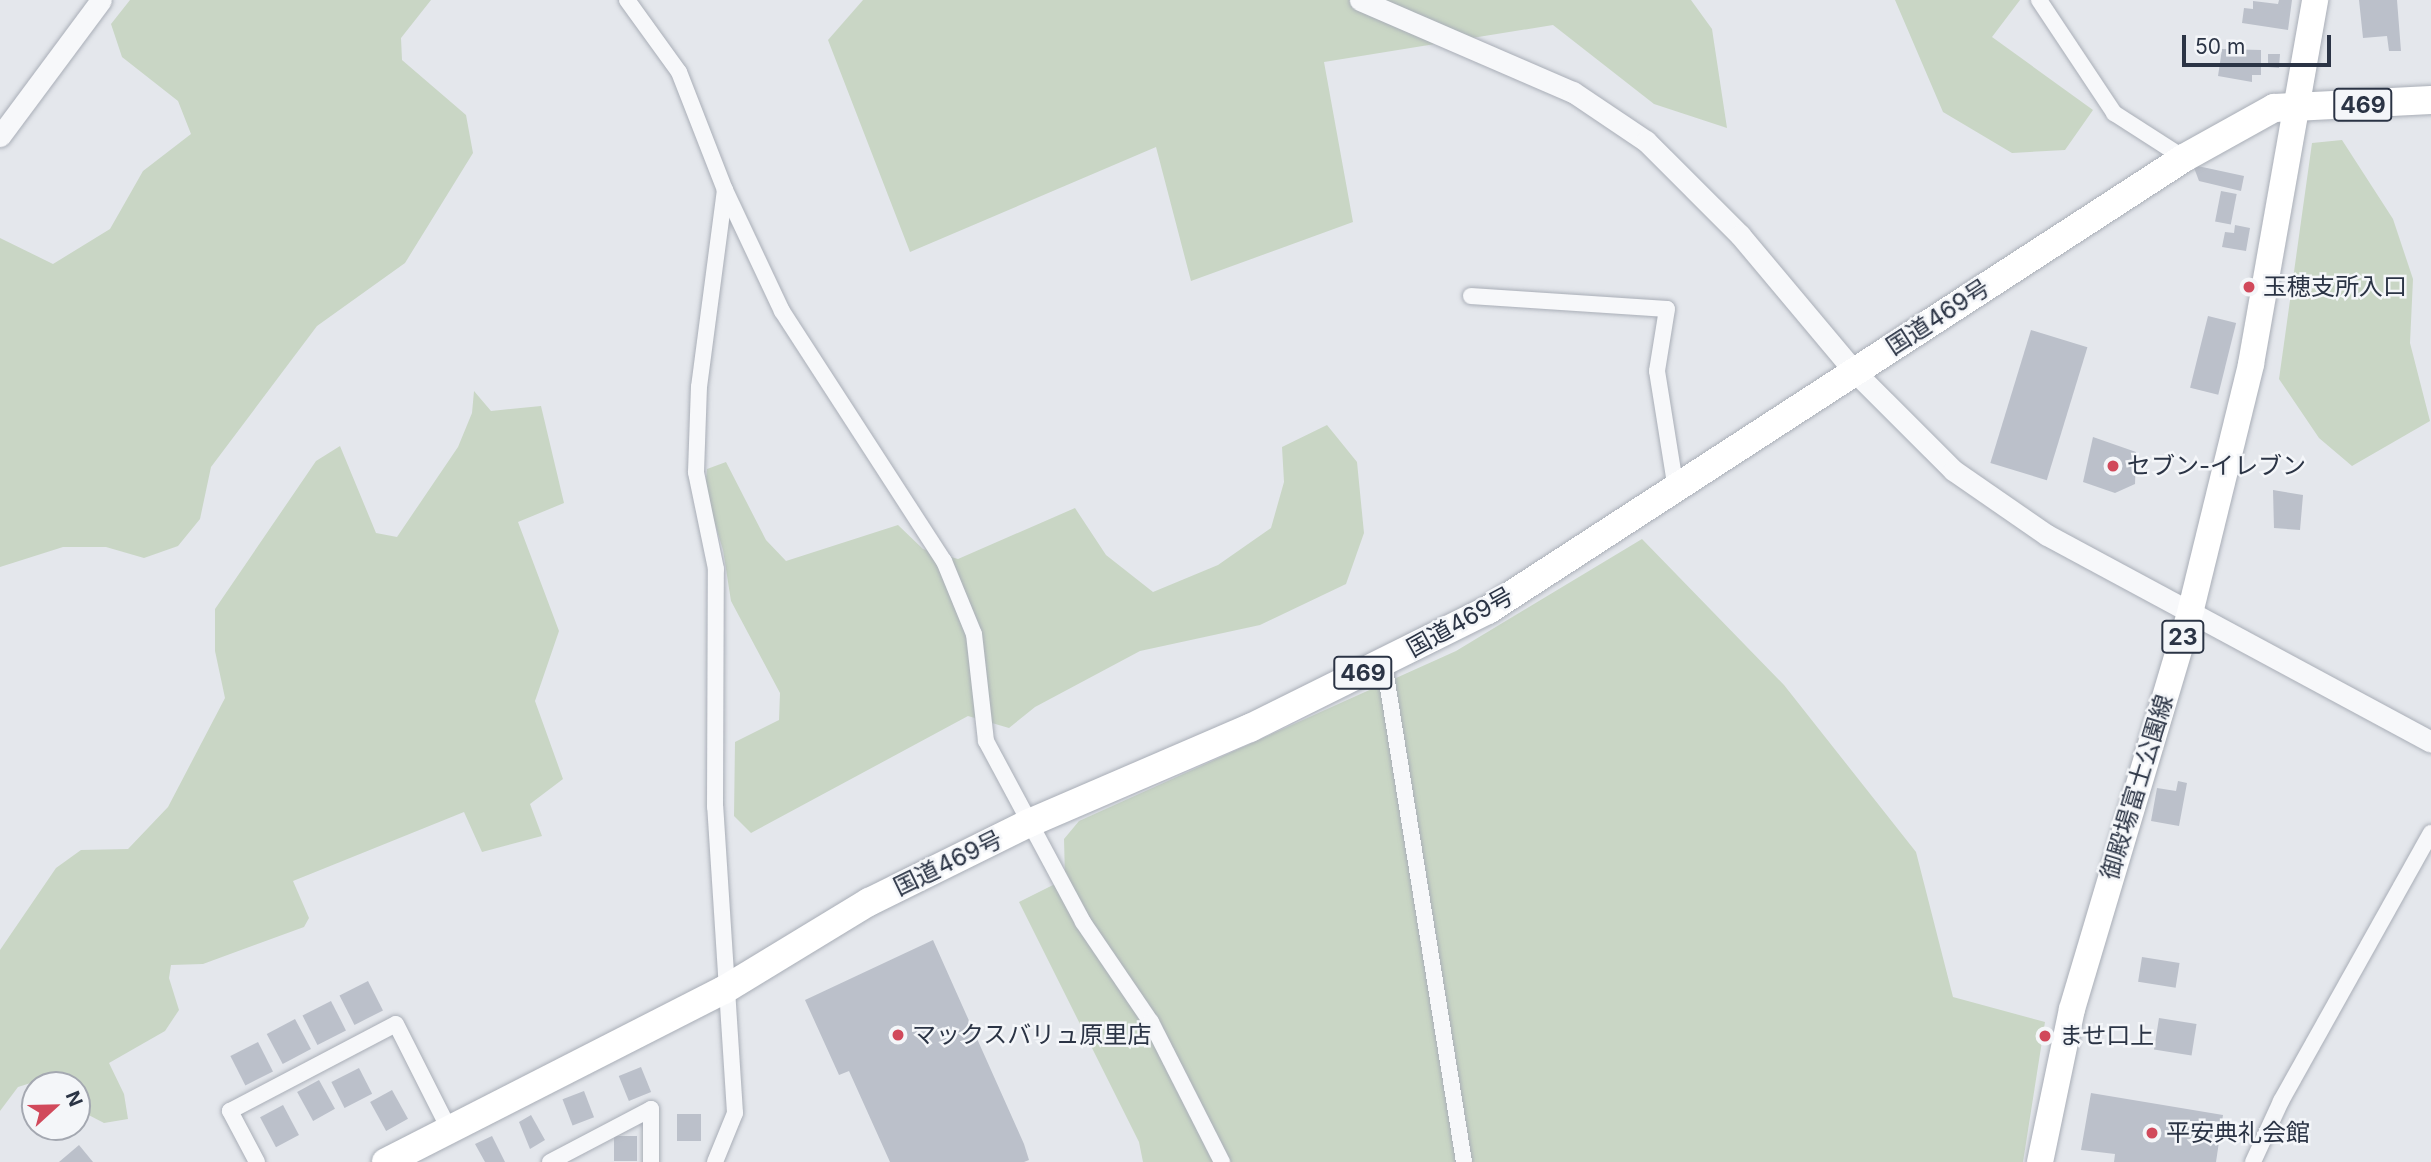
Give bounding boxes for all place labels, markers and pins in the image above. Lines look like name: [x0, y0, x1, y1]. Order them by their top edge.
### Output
place label: 玉穂支所入口: [2263, 273, 2407, 301]
marker: 玉穂支所入口: [2241, 279, 2257, 295]
place label: セブン-イレブン: [2127, 452, 2306, 480]
marker: セブン-イレブン: [2105, 458, 2121, 474]
place label: マックスバリュ原里店: [912, 1021, 1152, 1049]
place label: ませ口上: [2059, 1022, 2155, 1050]
marker: マックスバリュ原里店: [890, 1027, 906, 1043]
marker: ませ口上: [2037, 1028, 2053, 1044]
place label: 平安典礼会館: [2166, 1119, 2310, 1147]
marker: 平安典礼会館: [2144, 1125, 2160, 1141]

